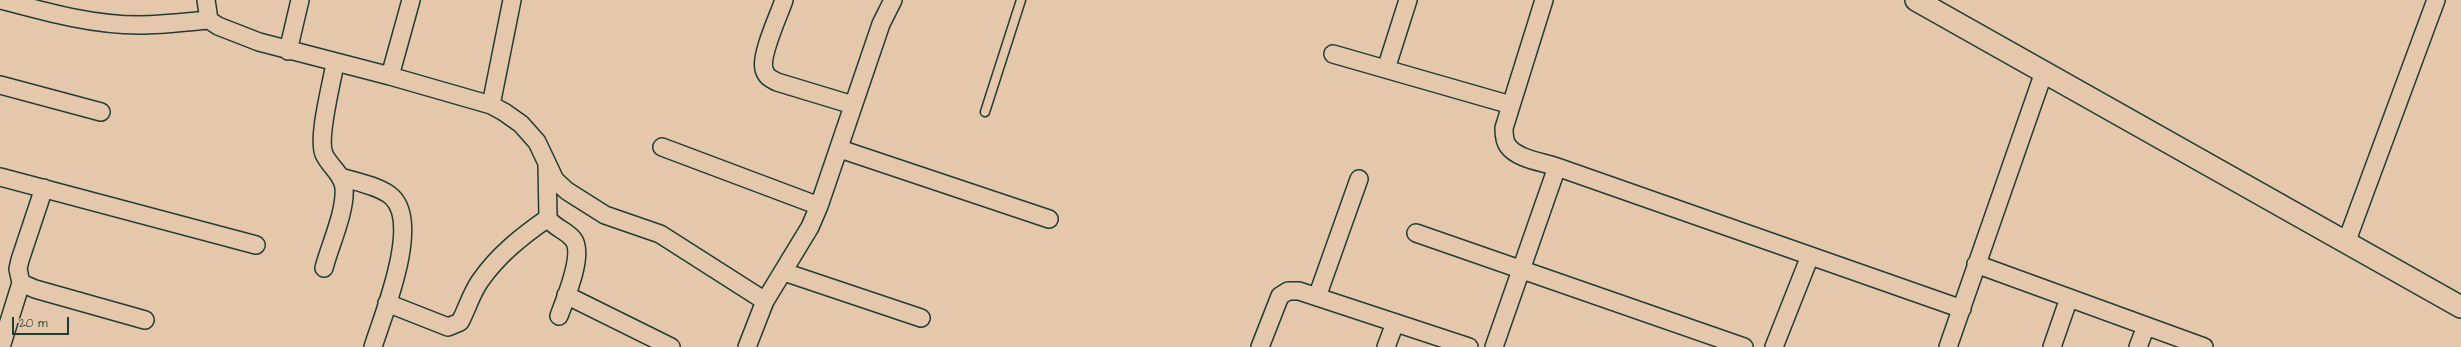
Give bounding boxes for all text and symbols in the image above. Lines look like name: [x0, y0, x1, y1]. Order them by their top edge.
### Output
scale bar: [14, 309, 71, 335]
text: 20 m: [19, 315, 48, 332]

